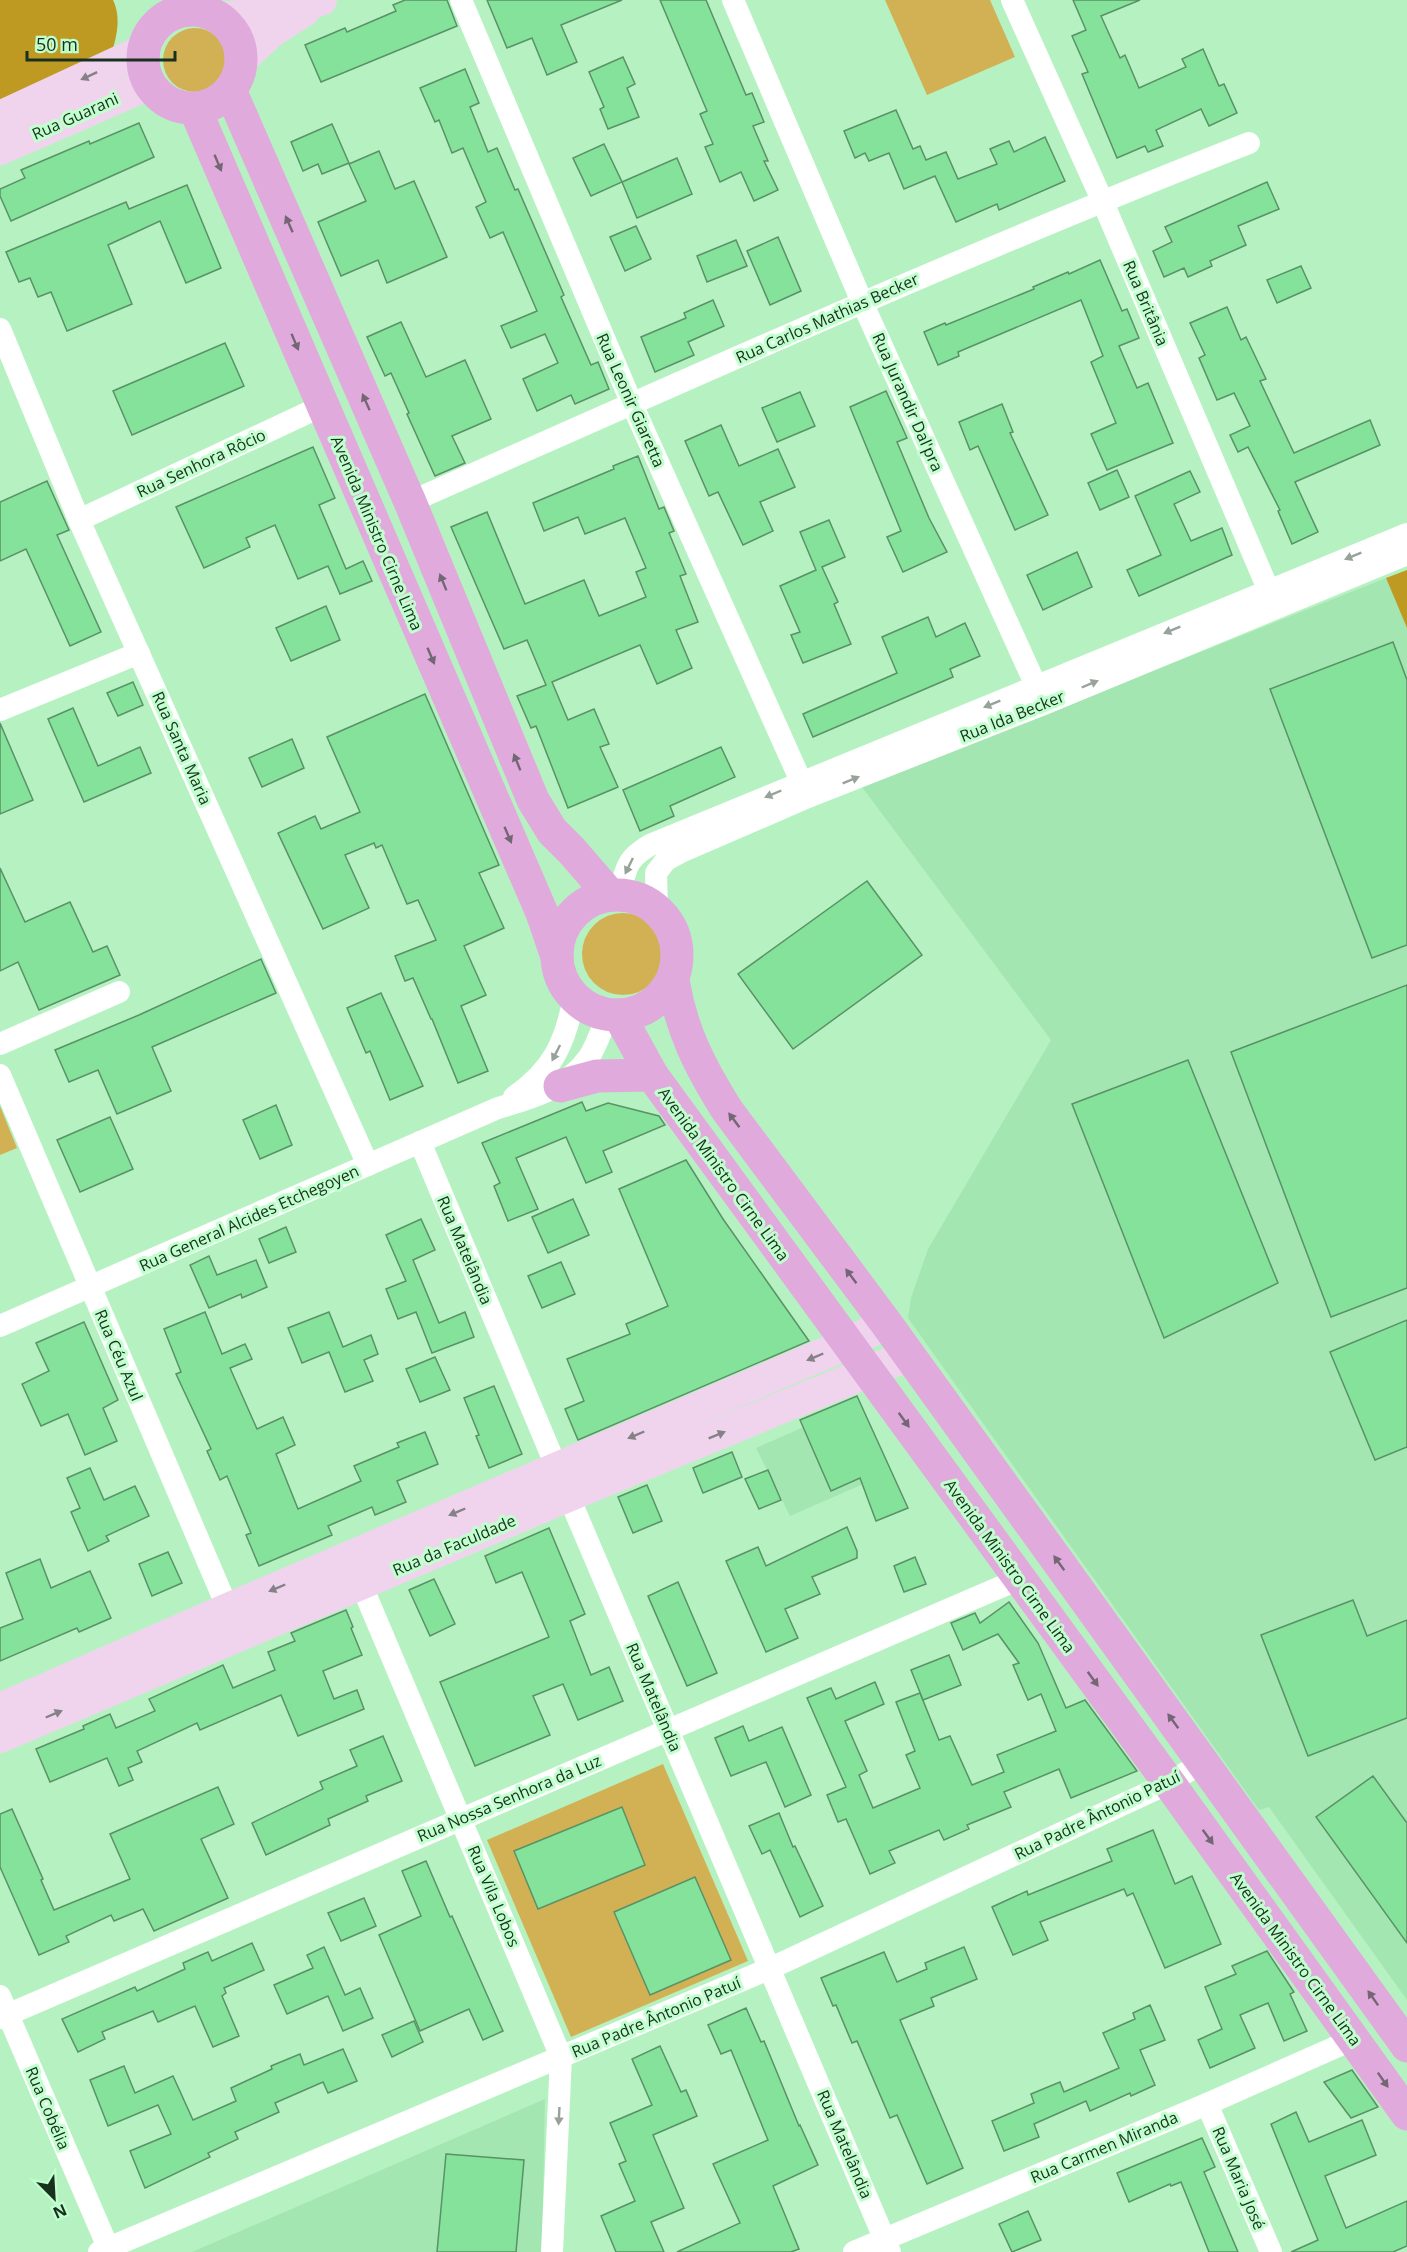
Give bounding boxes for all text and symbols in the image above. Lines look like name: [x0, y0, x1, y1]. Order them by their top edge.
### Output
scale bar: [27, 24, 176, 62]
text: 50 m: [36, 32, 78, 56]
one-way arrow: [79, 71, 97, 81]
street label: Rua Guarani: [28, 87, 122, 145]
one-way arrow: [214, 154, 223, 172]
one-way arrow: [284, 215, 293, 232]
street label: Rua Britânia: [1118, 257, 1174, 349]
street label: Rua Carlos Mathias Becker: [732, 267, 922, 368]
street label: Rua Leonir Giaretta: [592, 329, 670, 471]
street label: Rua Jurandir Dal'pra: [867, 329, 949, 475]
one-way arrow: [291, 333, 300, 351]
one-way arrow: [362, 394, 371, 411]
street label: Rua Senhora Rôcio: [133, 423, 269, 503]
street label: Avenida Ministro Cirne Lima: [326, 432, 428, 634]
one-way arrow: [1344, 552, 1362, 561]
one-way arrow: [438, 573, 447, 591]
one-way arrow: [1163, 625, 1181, 635]
one-way arrow: [426, 647, 436, 665]
one-way arrow: [1081, 679, 1099, 688]
street label: Rua Ida Becker: [956, 685, 1068, 747]
street label: Rua Santa Maria: [147, 688, 217, 808]
one-way arrow: [983, 700, 1001, 709]
one-way arrow: [512, 753, 522, 771]
one-way arrow: [842, 775, 860, 785]
one-way arrow: [763, 789, 781, 799]
one-way arrow: [504, 826, 513, 844]
one-way arrow: [625, 857, 635, 875]
one-way arrow: [552, 1044, 562, 1062]
street label: Avenida Ministro Cirne Lima: [654, 1083, 794, 1265]
one-way arrow: [728, 1112, 740, 1128]
street label: Rua General Alcides Etchegoyen: [136, 1159, 362, 1277]
street label: Rua Matelândia: [432, 1192, 498, 1308]
one-way arrow: [845, 1268, 857, 1284]
street label: Rua Céu Azul: [90, 1306, 148, 1404]
one-way arrow: [806, 1353, 823, 1362]
one-way arrow: [897, 1412, 909, 1427]
one-way arrow: [709, 1430, 727, 1440]
one-way arrow: [627, 1431, 645, 1440]
street label: Avenida Ministro Cirne Lima: [940, 1475, 1080, 1657]
one-way arrow: [448, 1507, 465, 1516]
street label: Rua da Faculdade: [389, 1509, 519, 1581]
one-way arrow: [1053, 1555, 1065, 1571]
one-way arrow: [268, 1583, 286, 1593]
street label: Rua Matelândia: [621, 1639, 687, 1755]
one-way arrow: [1086, 1672, 1098, 1687]
one-way arrow: [45, 1709, 63, 1719]
one-way arrow: [1167, 1713, 1179, 1729]
street label: Rua Nossa Senhora da Luz: [414, 1749, 604, 1847]
street label: Rua Padre Ântonio Patuí: [1011, 1765, 1184, 1865]
one-way arrow: [1202, 1828, 1214, 1844]
street label: Rua Vila Lobos: [463, 1842, 525, 1950]
street label: Avenida Ministro Cirne Lima: [1226, 1868, 1366, 2050]
street label: Rua Padre Ântonio Patuí: [568, 1971, 745, 2063]
one-way arrow: [1367, 1991, 1379, 2007]
street label: Rua Cobélia: [21, 2063, 75, 2153]
one-way arrow: [1377, 2072, 1389, 2088]
street label: Rua Matelândia: [812, 2086, 878, 2202]
one-way arrow: [554, 2106, 563, 2125]
street label: Rua Carmen Miranda: [1027, 2106, 1181, 2188]
street label: Rua Maria José: [1207, 2123, 1271, 2233]
north arrow: [24, 2168, 84, 2228]
text: N: [50, 2199, 71, 2224]

